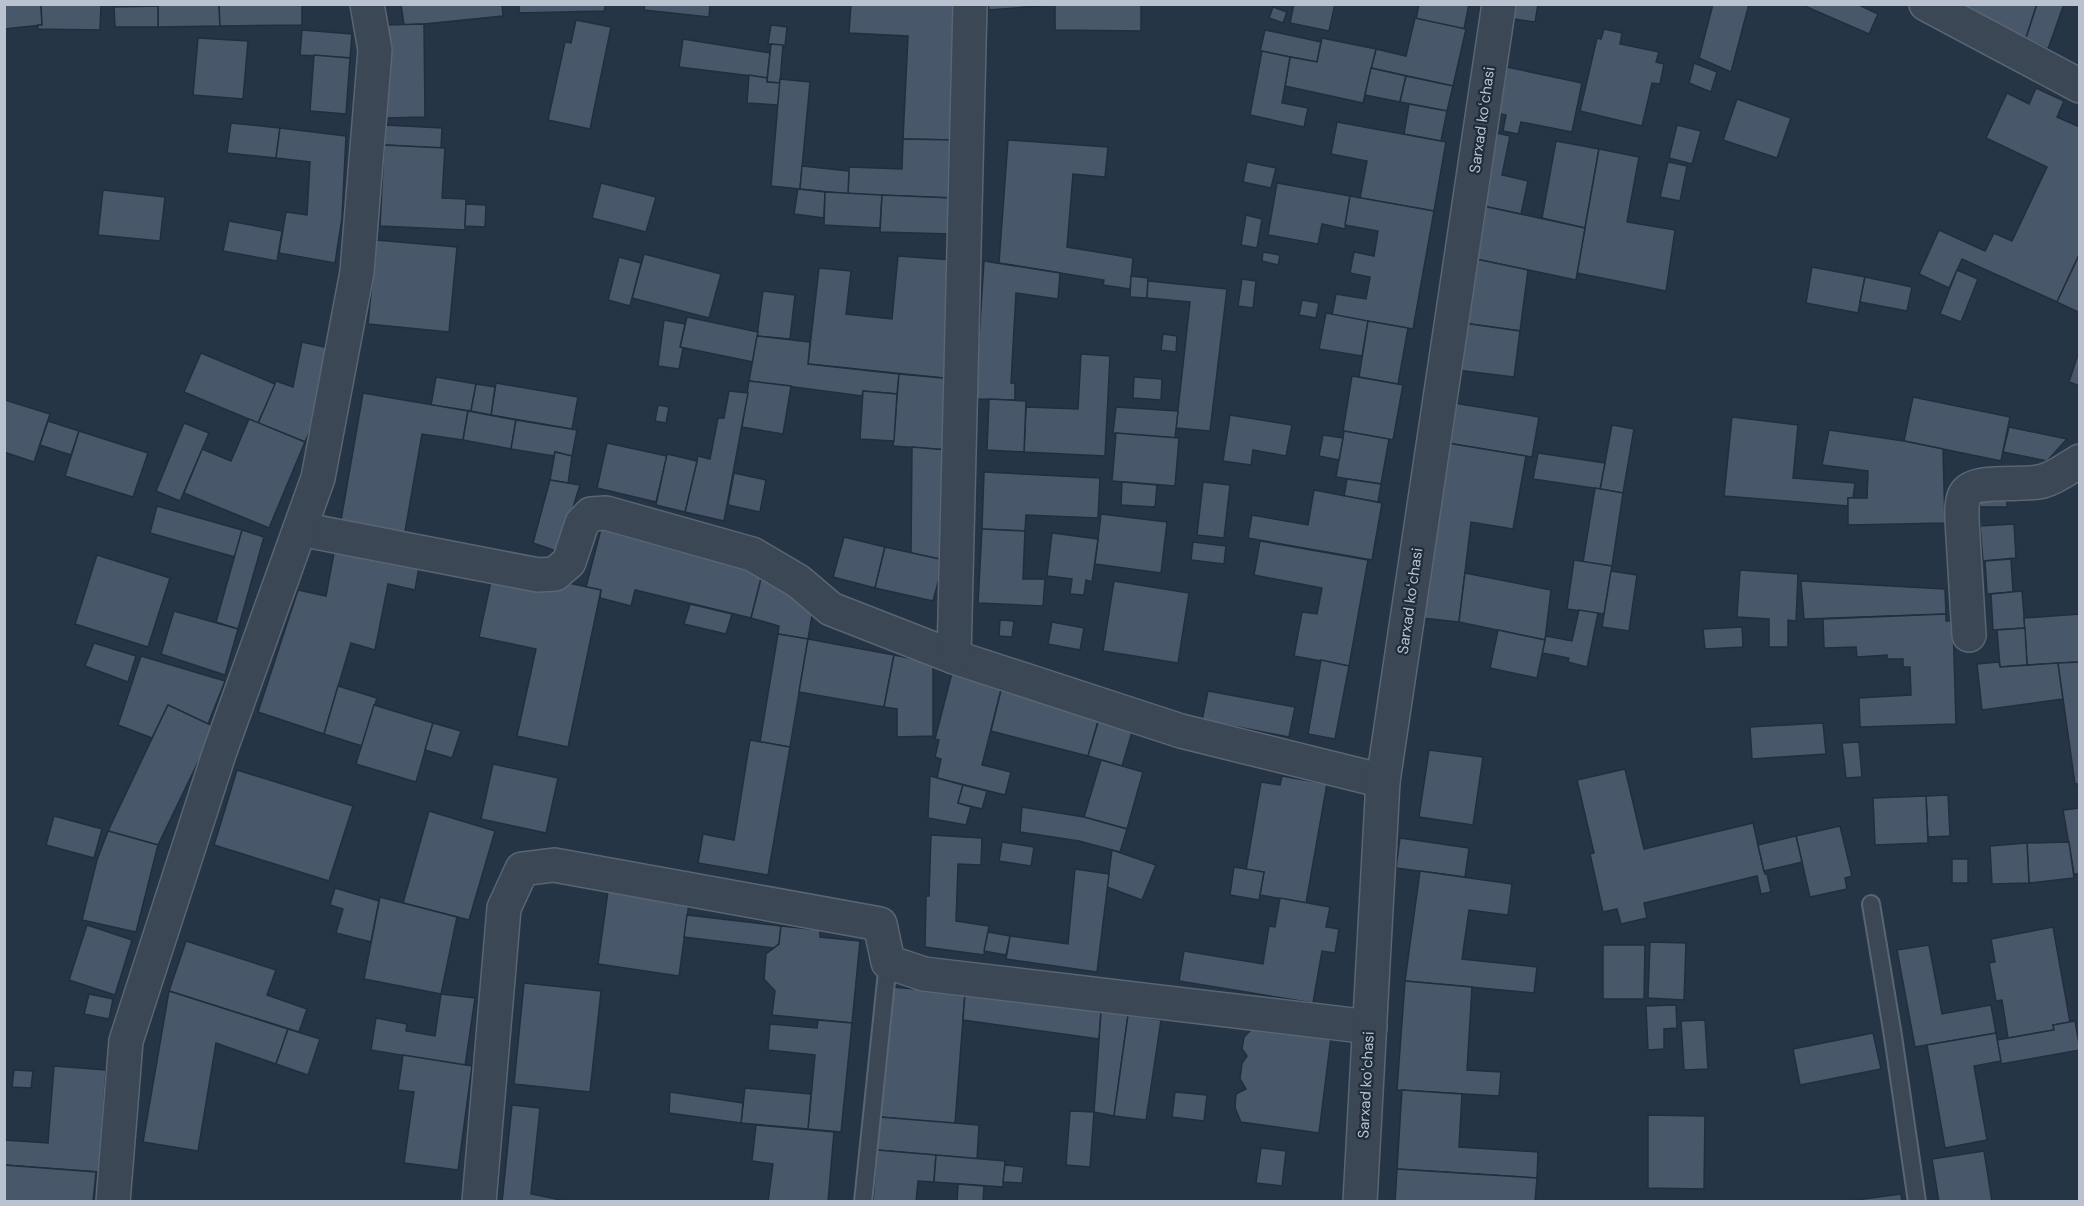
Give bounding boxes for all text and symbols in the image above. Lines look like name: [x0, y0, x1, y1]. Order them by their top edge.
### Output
street label: Sarxad koʻchasi: [1465, 66, 1499, 174]
street label: Sarxad koʻchasi: [1393, 547, 1427, 655]
street label: Sarxad koʻchasi: [1353, 1031, 1379, 1139]

